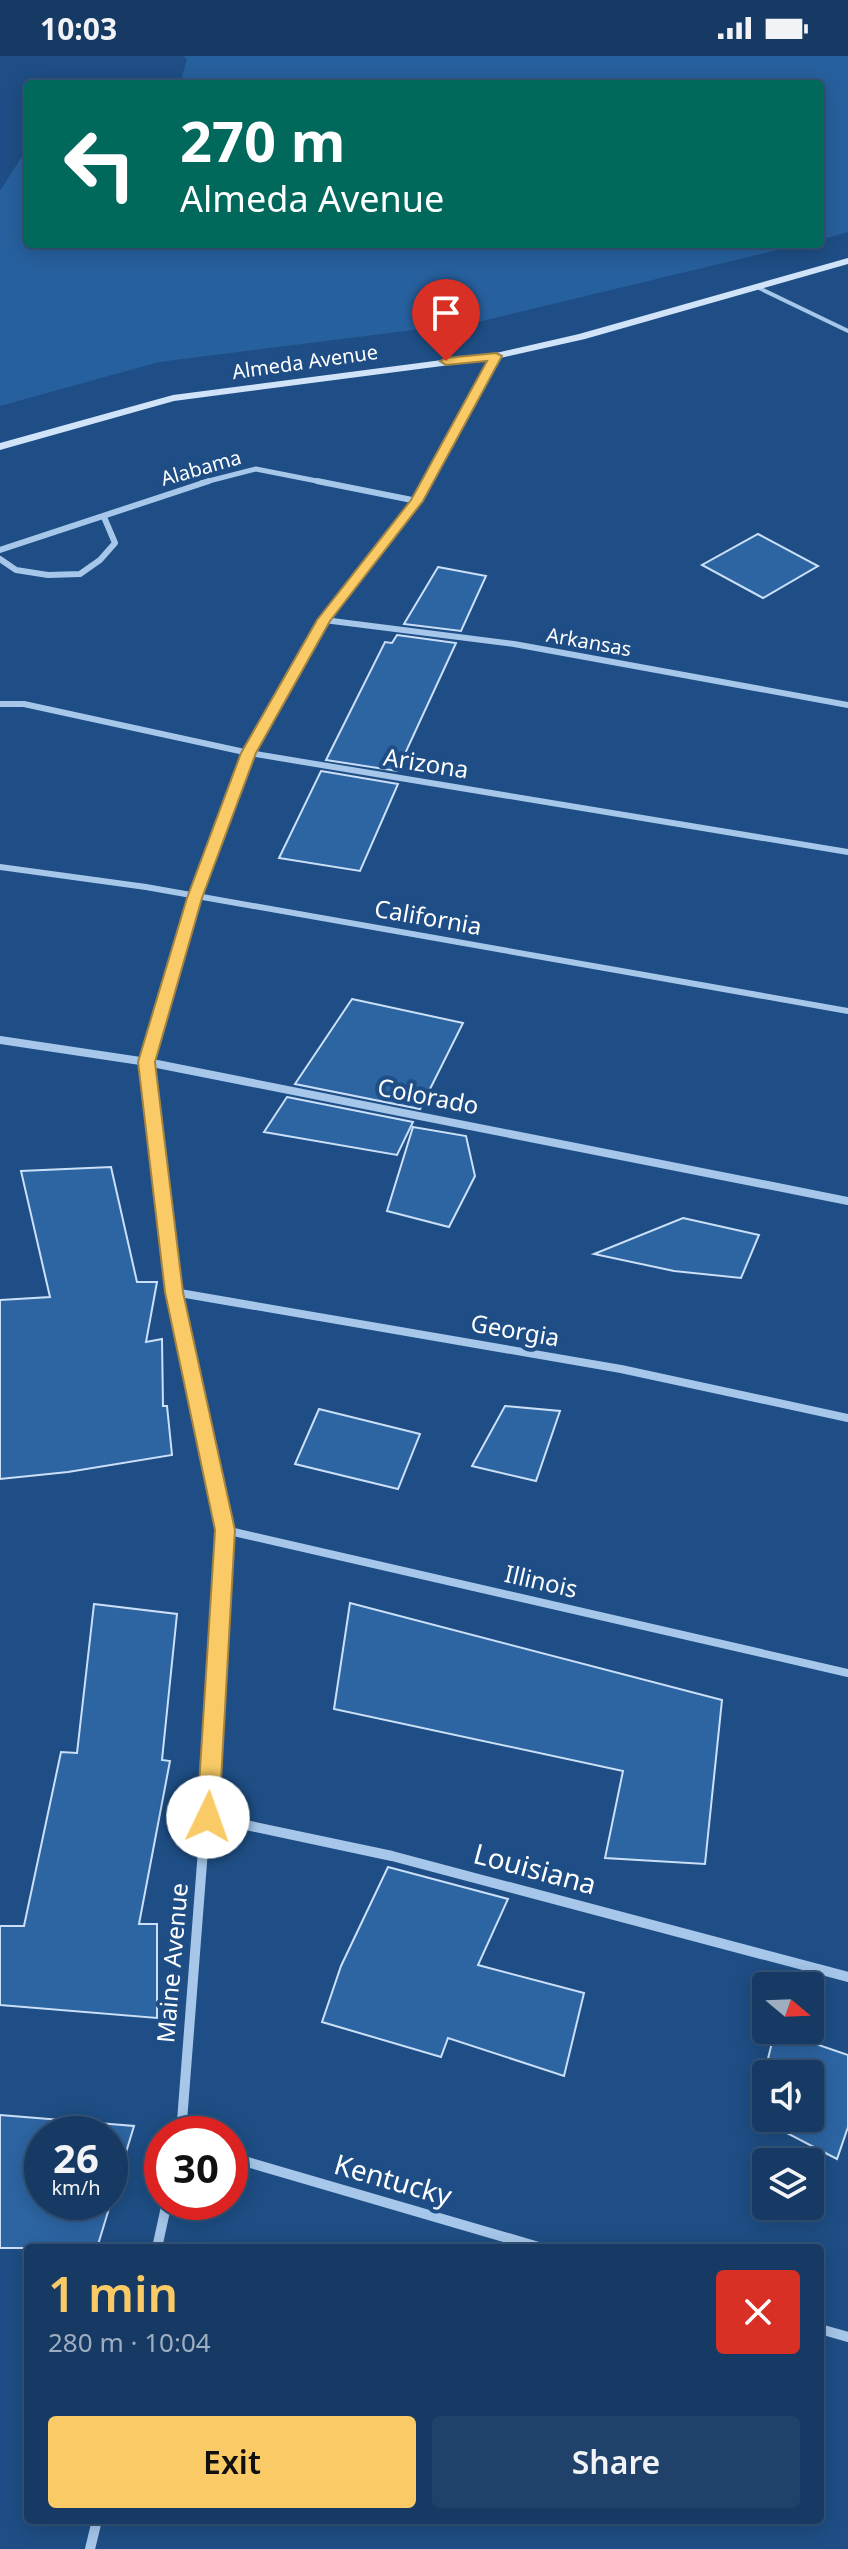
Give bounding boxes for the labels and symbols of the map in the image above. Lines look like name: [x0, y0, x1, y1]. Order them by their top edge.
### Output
pin: [412, 279, 480, 361]
street label: Almeda Avenue: [230, 338, 380, 385]
street label: Alabama: [157, 443, 244, 492]
street label: Arkansas: [545, 621, 634, 662]
street label: Arizona: [381, 740, 471, 786]
street label: California: [372, 891, 484, 942]
street label: Colorado: [375, 1070, 482, 1122]
street label: Georgia: [468, 1305, 562, 1354]
street label: Illinois: [502, 1556, 581, 1605]
position arrow: [166, 1775, 250, 1859]
street label: Louisiana: [470, 1833, 601, 1903]
street label: Maine Avenue: [148, 1882, 195, 2044]
north arrow: [752, 1972, 824, 2044]
speed limit sign: 30: [144, 2116, 248, 2220]
street label: Kentucky: [330, 2144, 457, 2214]

